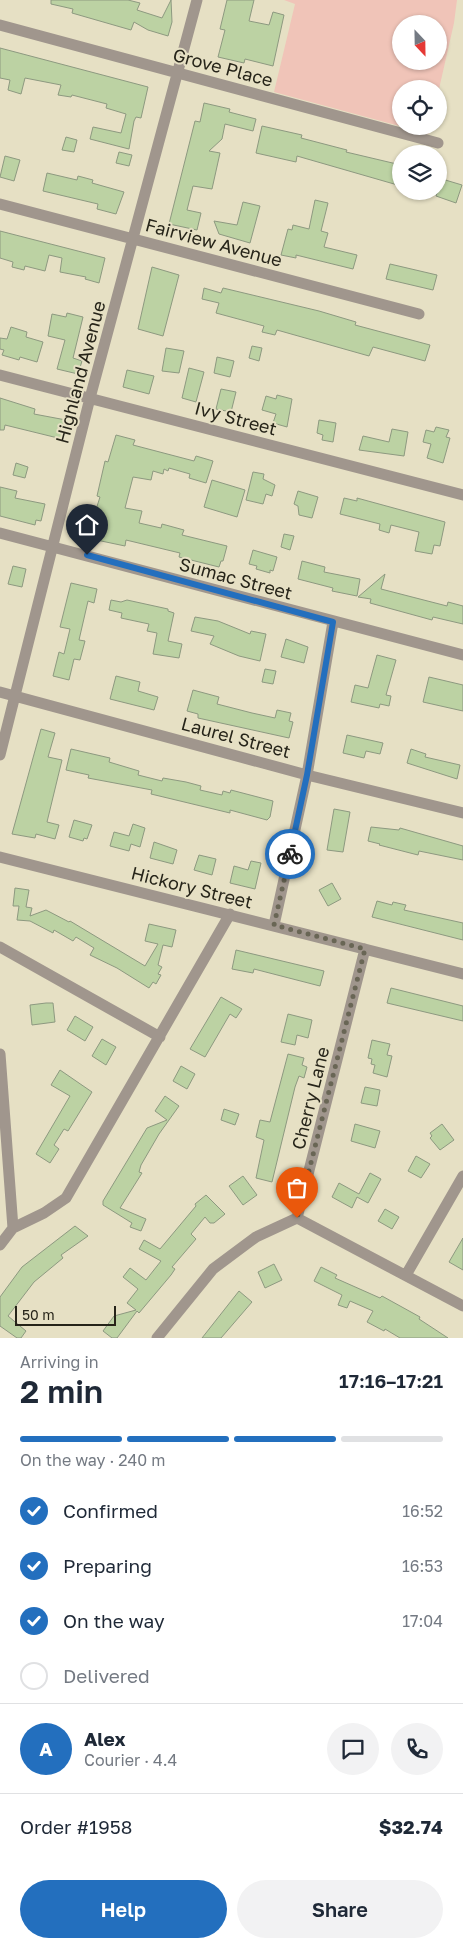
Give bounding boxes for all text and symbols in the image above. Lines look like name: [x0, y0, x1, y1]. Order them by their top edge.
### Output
north arrow: [392, 15, 448, 70]
map controls: [392, 15, 447, 200]
street label: Grove Place: [171, 43, 275, 91]
button: locate: [392, 80, 447, 135]
button: layers: [392, 145, 447, 200]
street label: Fairview Avenue: [143, 213, 285, 271]
street label: Highland Avenue: [50, 298, 110, 446]
street label: Ivy Street: [193, 396, 279, 440]
pin: [66, 504, 108, 555]
icon: home: [73, 511, 101, 539]
street label: Sumac Street: [177, 552, 295, 604]
street label: Laurel Street: [179, 712, 293, 762]
courier: [265, 829, 315, 879]
icon: bike: [276, 840, 304, 868]
street label: Hickory Street: [129, 861, 255, 913]
street label: Cherry Lane: [287, 1044, 333, 1152]
pin: [276, 1167, 318, 1218]
icon: bag: [283, 1174, 311, 1202]
scale bar: [15, 1303, 116, 1326]
text: 50 m: [22, 1306, 55, 1323]
text: Arriving in: [20, 1352, 99, 1372]
text: 17:16–17:21: [339, 1369, 443, 1392]
text: 2 min: [20, 1372, 103, 1410]
text: On the way · 240 m: [20, 1450, 165, 1470]
icon: check: [20, 1497, 48, 1525]
text: Confirmed: [63, 1499, 158, 1522]
text: 16:52: [402, 1501, 443, 1521]
icon: check: [20, 1552, 48, 1580]
text: Preparing: [63, 1554, 152, 1577]
text: 16:53: [402, 1556, 443, 1576]
icon: check: [20, 1607, 48, 1635]
text: On the way: [63, 1609, 165, 1632]
text: 17:04: [402, 1611, 443, 1631]
text: Delivered: [63, 1664, 150, 1687]
button: chat: [327, 1723, 379, 1775]
button: phone: [391, 1723, 443, 1775]
text: Alex: [84, 1727, 125, 1750]
text: A: [39, 1737, 53, 1760]
text: Courier · 4.4: [84, 1750, 177, 1770]
text: Order #1958: [20, 1815, 132, 1838]
text: $32.74: [379, 1815, 443, 1838]
button: Help: [20, 1880, 227, 1938]
button: Share: [237, 1880, 443, 1938]

